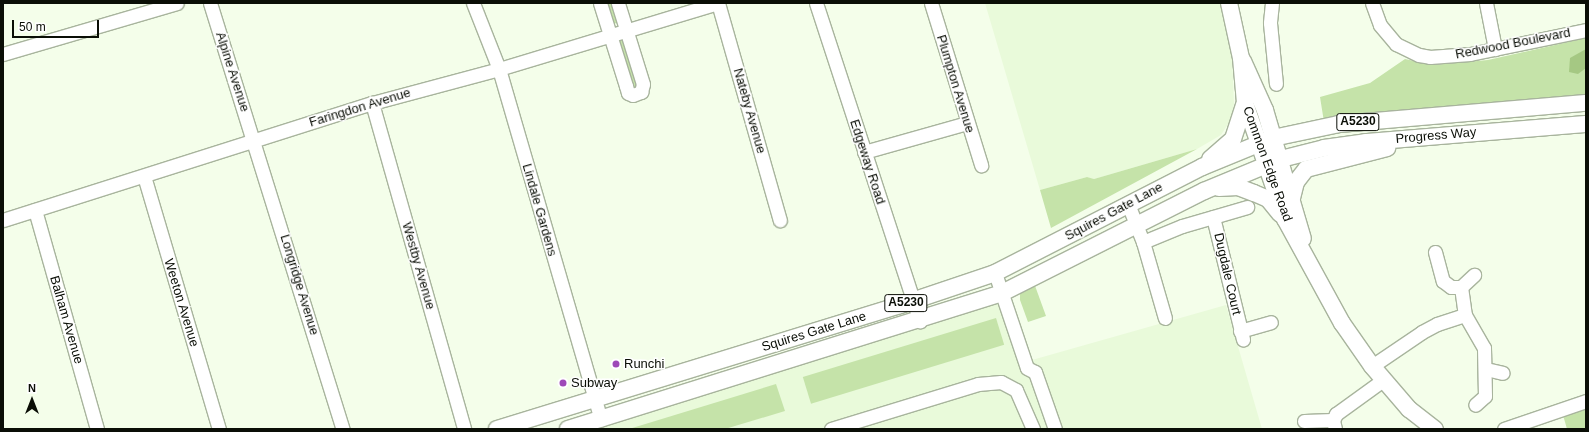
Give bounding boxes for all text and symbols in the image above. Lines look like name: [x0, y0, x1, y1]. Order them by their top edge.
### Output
scale bar: [14, 12, 101, 38]
text: 50 m: [19, 20, 46, 34]
street label: Redwood Boulevard: [1454, 25, 1572, 63]
street label: Alpine Avenue: [212, 30, 252, 114]
street label: Plumpton Avenue: [933, 33, 977, 135]
street label: Nateby Avenue: [729, 66, 769, 156]
street label: Faringdon Avenue: [307, 85, 413, 131]
street label: Common Edge Road: [1239, 104, 1295, 224]
road number: A5230: [1336, 112, 1380, 132]
street label: Edgeway Road: [846, 118, 888, 206]
street label: Progress Way: [1395, 125, 1477, 147]
street label: Lindale Gardens: [518, 162, 560, 258]
street label: Squires Gate Lane: [1062, 180, 1166, 244]
street label: Westby Avenue: [398, 220, 438, 312]
street label: Dugdale Court: [1210, 231, 1244, 317]
street label: Longridge Avenue: [276, 232, 322, 338]
street label: Weeton Avenue: [160, 257, 202, 349]
street label: Balham Avenue: [46, 274, 86, 366]
road number: A5230: [884, 293, 928, 313]
street label: Squires Gate Lane: [760, 309, 868, 355]
place label: Runchi: [624, 356, 664, 372]
marker: Runchi: [611, 359, 621, 369]
place label: Subway: [571, 375, 617, 391]
marker: Subway: [558, 378, 568, 388]
north arrow: [12, 380, 52, 420]
text: N: [28, 382, 36, 394]

